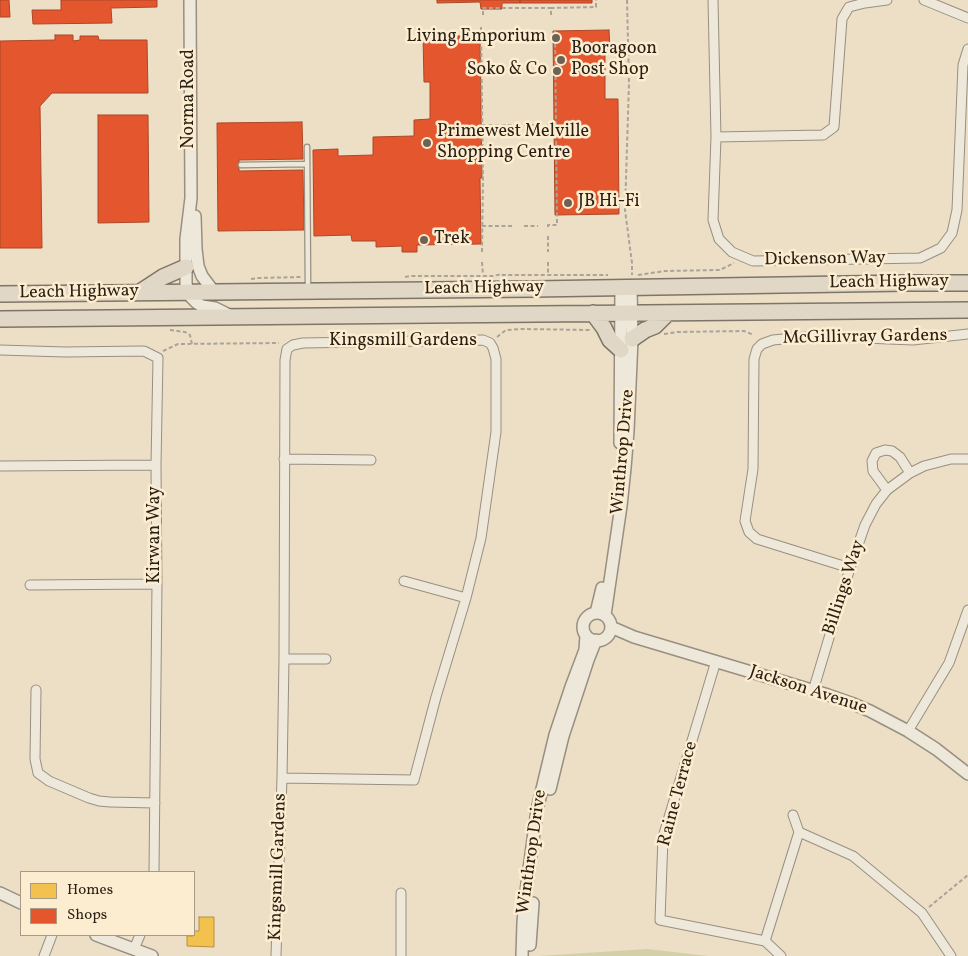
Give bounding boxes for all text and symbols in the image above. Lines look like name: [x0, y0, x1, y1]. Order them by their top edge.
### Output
place label: Living Emporium: [406, 27, 546, 49]
marker: Living Emporium: [550, 32, 562, 44]
place label: Booragoon Post Shop: [571, 39, 657, 82]
street label: Norma Road: [179, 49, 201, 149]
marker: Booragoon Post Shop: [555, 54, 567, 66]
place label: Soko & Co: [467, 60, 547, 82]
marker: Soko & Co: [551, 65, 563, 77]
place label: Primewest Melville Shopping Centre: [437, 122, 589, 164]
marker: Primewest Melville Shopping Centre: [421, 137, 433, 149]
place label: JB Hi-Fi: [578, 192, 640, 214]
marker: JB Hi-Fi: [562, 197, 574, 209]
place label: Trek: [434, 229, 470, 251]
marker: Trek: [418, 234, 430, 246]
street label: Dickenson Way: [764, 248, 886, 272]
street label: Leach Highway: [829, 271, 949, 295]
street label: Leach Highway: [424, 277, 544, 301]
street label: Leach Highway: [19, 281, 139, 305]
street label: McGillivray Gardens: [782, 326, 948, 350]
street label: Kingsmill Gardens: [329, 331, 477, 353]
street label: Winthrop Drive: [608, 388, 640, 516]
street label: Kirwan Way: [145, 486, 167, 584]
street label: Billings Way: [819, 538, 871, 638]
street label: Jackson Avenue: [746, 662, 870, 720]
street label: Raine Terrace: [655, 739, 703, 849]
street label: Winthrop Drive: [514, 788, 552, 916]
street label: Kingsmill Gardens: [266, 793, 292, 941]
legend: [20, 871, 195, 936]
text: Homes: [67, 880, 113, 901]
text: Shops: [67, 905, 107, 926]

